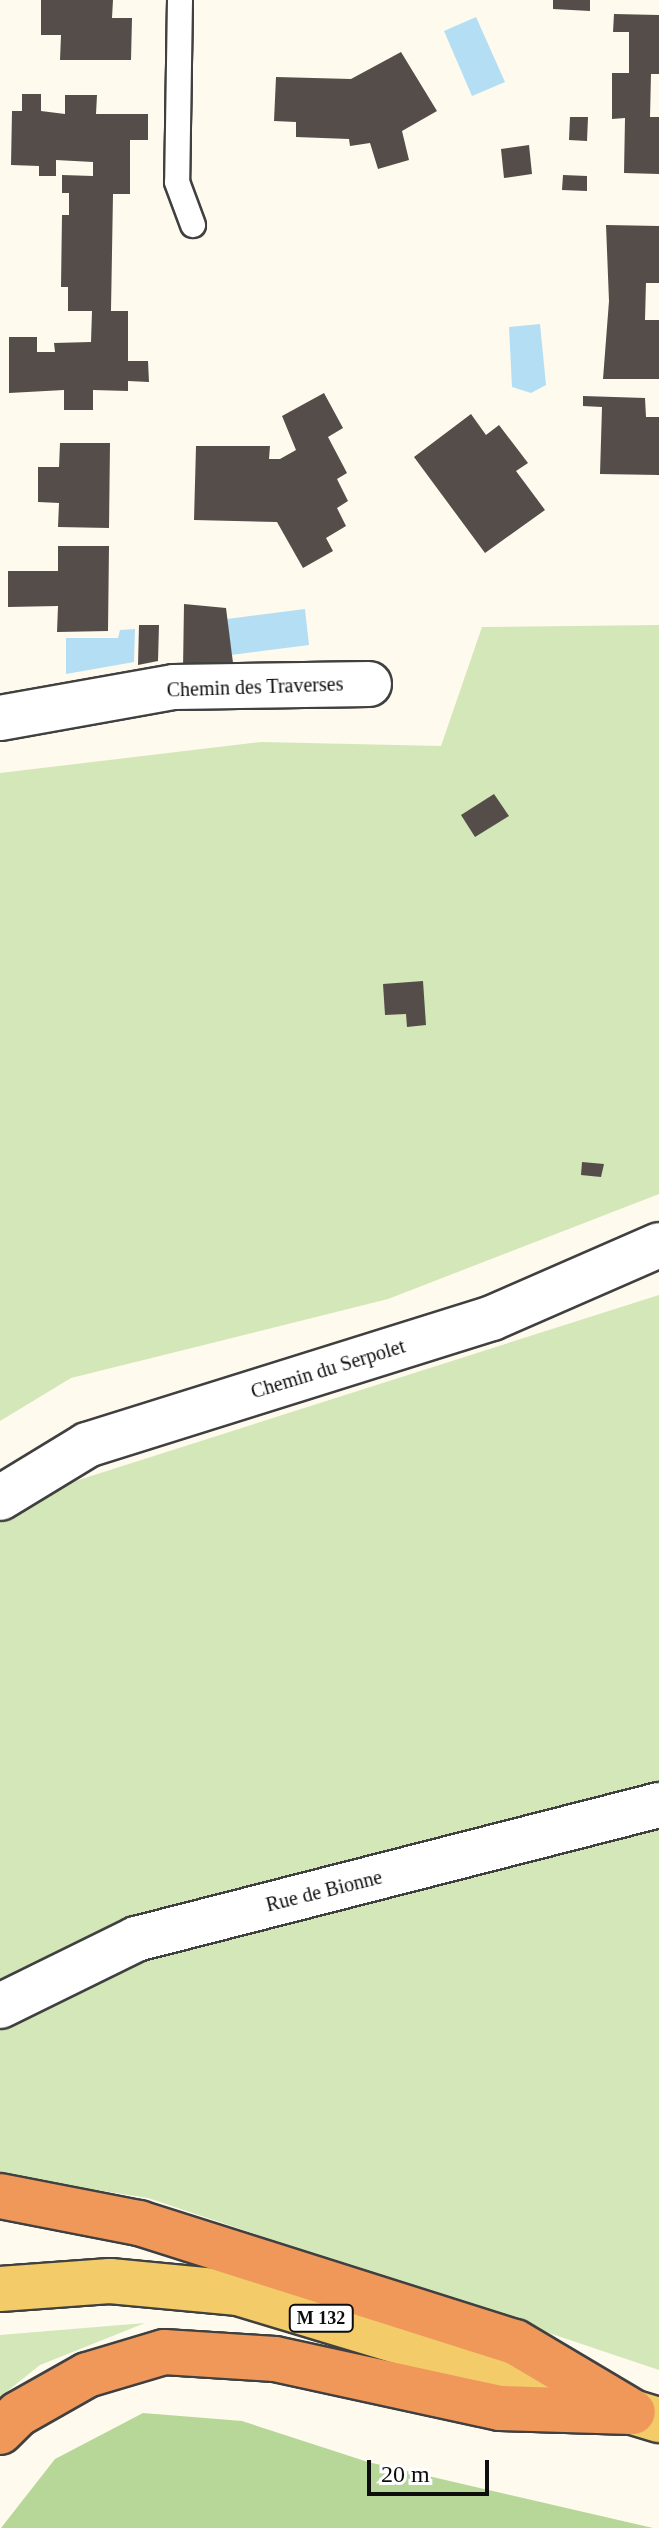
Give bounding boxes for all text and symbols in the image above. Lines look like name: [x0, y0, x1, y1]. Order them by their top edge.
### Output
street label: Chemin des Traverses: [166, 672, 344, 702]
street label: Chemin du Serpolet: [248, 1334, 408, 1404]
street label: Rue de Bionne: [263, 1865, 385, 1917]
road number: M 132: [287, 2304, 355, 2332]
scale bar: [371, 2444, 493, 2494]
text: 20 m: [381, 2461, 430, 2487]

